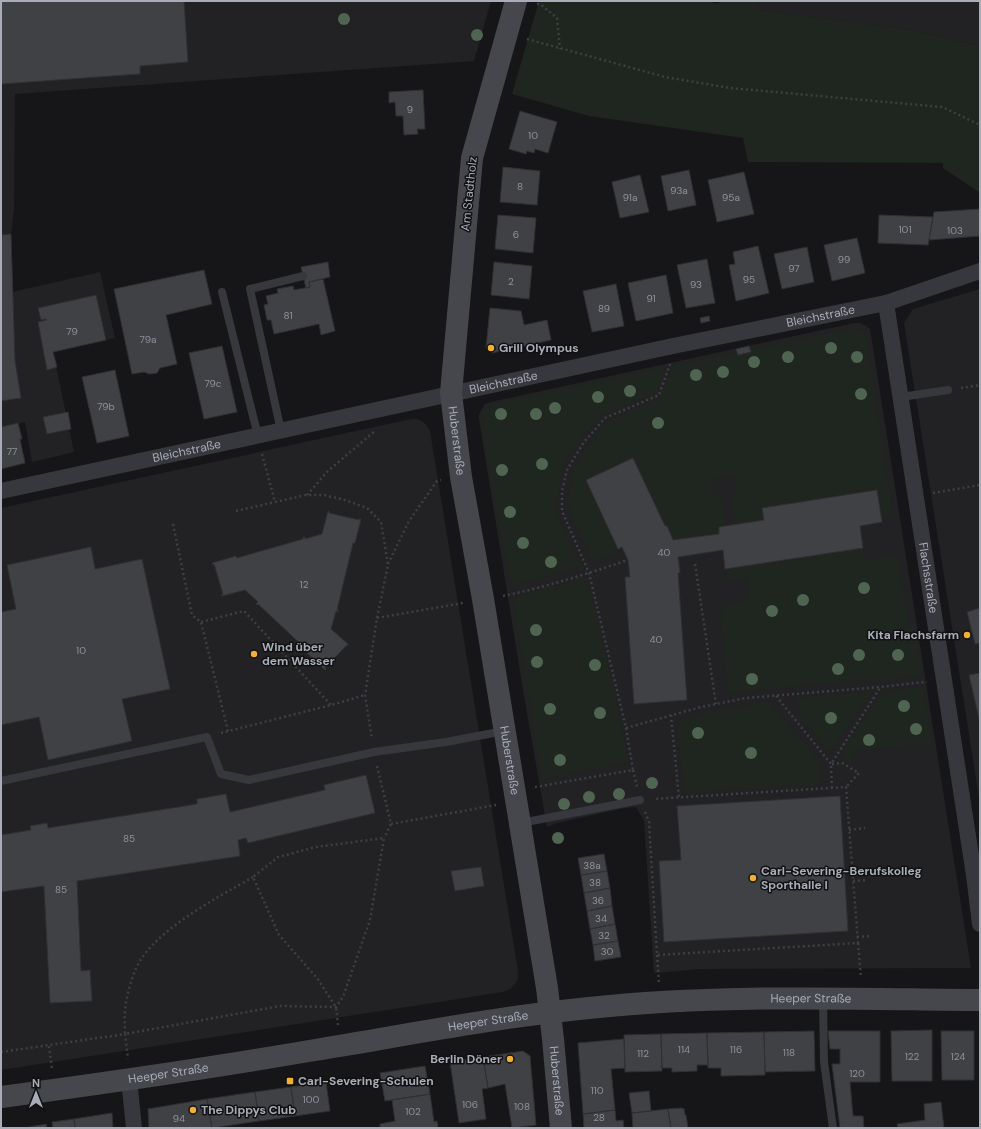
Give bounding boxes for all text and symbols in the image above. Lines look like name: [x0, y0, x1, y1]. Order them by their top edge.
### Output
house number: 9: [407, 103, 413, 116]
house number: 10: [528, 129, 538, 142]
street label: Am Stadtholz: [457, 156, 481, 232]
house number: 8: [517, 180, 523, 193]
house number: 93a: [670, 184, 688, 197]
house number: 91a: [623, 191, 637, 204]
house number: 95a: [722, 191, 740, 204]
house number: 101: [898, 223, 912, 236]
house number: 103: [947, 224, 963, 237]
house number: 6: [513, 228, 519, 241]
house number: 99: [838, 253, 850, 266]
house number: 97: [788, 262, 800, 275]
house number: 95: [743, 273, 755, 286]
house number: 2: [508, 275, 514, 288]
house number: 93: [690, 278, 702, 291]
house number: 91: [646, 292, 656, 305]
street label: Bleichstraße: [785, 301, 856, 331]
house number: 89: [598, 302, 610, 315]
house number: 81: [284, 309, 293, 322]
house number: 79: [66, 325, 78, 338]
house number: 79a: [140, 333, 156, 346]
place label: Grill Olympus: [499, 340, 579, 356]
marker: Grill Olympus: [486, 343, 496, 353]
street label: Bleichstraße: [468, 367, 539, 398]
house number: 79c: [204, 377, 222, 390]
house number: 79b: [97, 400, 115, 413]
street label: Huberstraße: [445, 405, 469, 477]
street label: Bleichstraße: [151, 436, 223, 466]
house number: 77: [7, 445, 17, 458]
street label: Flachsstraße: [915, 541, 942, 614]
house number: 40: [658, 546, 671, 559]
house number: 12: [300, 578, 309, 591]
place label: Kita Flachsfarm: [867, 627, 959, 643]
marker: Kita Flachsfarm: [962, 630, 972, 640]
house number: 40: [650, 633, 663, 646]
place label: Wind über dem Wasser: [262, 639, 335, 669]
house number: 10: [76, 644, 86, 657]
marker: Wind über dem Wasser: [249, 649, 259, 659]
street label: Huberstraße: [496, 724, 523, 796]
house number: 85: [123, 832, 135, 845]
house number: 38a: [583, 859, 601, 872]
place label: Carl-Severing-Berufskolleg Sporthalle I: [761, 863, 922, 893]
marker: Carl-Severing-Berufskolleg Sporthalle I: [748, 873, 758, 883]
house number: 38: [589, 876, 601, 889]
house number: 85: [55, 883, 67, 896]
house number: 36: [592, 894, 604, 907]
house number: 34: [595, 912, 607, 925]
house number: 32: [598, 929, 610, 942]
house number: 30: [601, 945, 614, 958]
street label: Heeper Straße: [770, 990, 852, 1007]
street label: Heeper Straße: [447, 1007, 529, 1035]
house number: 114: [678, 1043, 690, 1056]
house number: 116: [730, 1043, 742, 1056]
street label: Huberstraße: [546, 1045, 568, 1116]
house number: 118: [783, 1046, 795, 1059]
house number: 112: [637, 1047, 649, 1060]
house number: 122: [905, 1050, 920, 1063]
house number: 124: [951, 1050, 965, 1063]
place label: Berlin Döner: [430, 1051, 502, 1067]
marker: Berlin Döner: [505, 1054, 515, 1064]
street label: Heeper Straße: [127, 1059, 210, 1087]
house number: 120: [849, 1067, 865, 1080]
north arrow: [16, 1073, 56, 1113]
place label: Carl-Severing-Schulen: [298, 1073, 434, 1089]
text: N: [32, 1076, 40, 1090]
marker: Carl-Severing-Schulen: [285, 1076, 295, 1086]
house number: 110: [590, 1084, 604, 1097]
house number: 100: [303, 1093, 320, 1106]
house number: 106: [462, 1098, 478, 1111]
house number: 108: [514, 1100, 530, 1113]
place label: The Dippys Club: [201, 1102, 296, 1118]
marker: The Dippys Club: [188, 1105, 198, 1115]
house number: 102: [405, 1105, 421, 1118]
house number: 28: [593, 1111, 605, 1124]
house number: 94: [173, 1112, 185, 1125]

